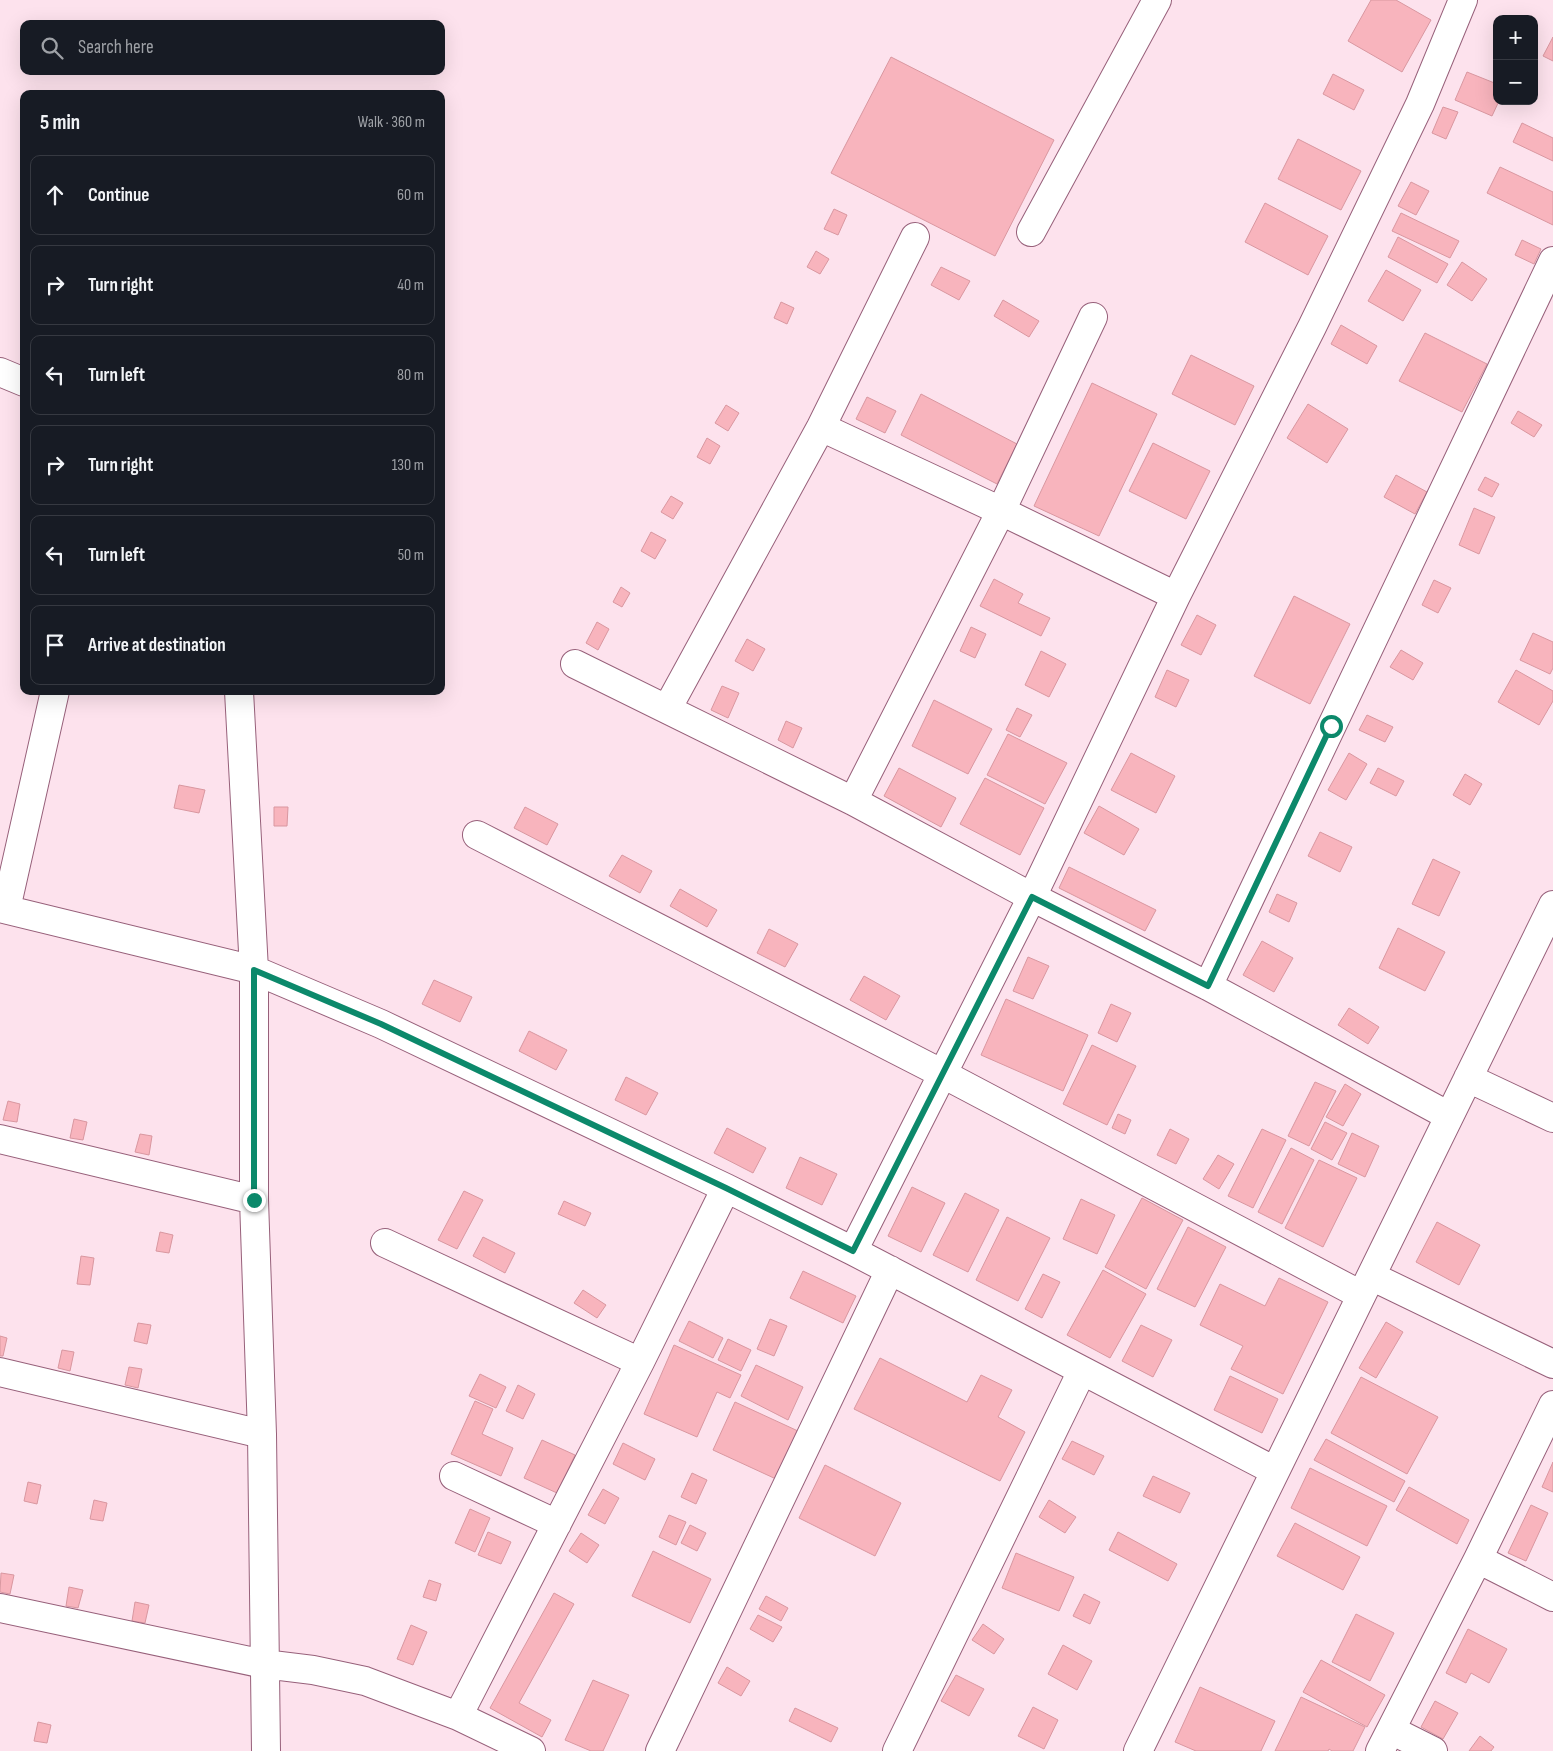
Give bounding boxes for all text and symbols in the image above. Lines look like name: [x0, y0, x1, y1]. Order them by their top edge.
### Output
map controls: [1493, 15, 1538, 105]
button: +: [1493, 15, 1538, 60]
search box: [20, 20, 445, 75]
icon: search: [38, 34, 66, 62]
text: Search here: [78, 36, 154, 59]
button: −: [1493, 60, 1538, 105]
text: 5 min: [40, 110, 80, 135]
text: Walk · 360 m: [358, 113, 425, 132]
icon: ahead: [41, 181, 69, 209]
text: Continue: [88, 184, 149, 207]
text: 60 m: [397, 186, 424, 205]
icon: right: [41, 271, 69, 299]
text: Turn right: [88, 274, 153, 297]
text: 40 m: [397, 276, 424, 295]
icon: left: [41, 361, 69, 389]
text: Turn left: [88, 364, 145, 387]
text: 80 m: [397, 366, 424, 385]
icon: right: [41, 451, 69, 479]
text: Turn right: [88, 454, 153, 477]
text: 130 m: [392, 456, 424, 475]
icon: left: [41, 541, 69, 569]
text: Turn left: [88, 544, 145, 567]
text: 50 m: [398, 546, 424, 565]
icon: arrive: [41, 631, 69, 659]
text: Arrive at destination: [88, 634, 226, 657]
route start: [1320, 715, 1343, 738]
route end: [243, 1189, 266, 1212]

